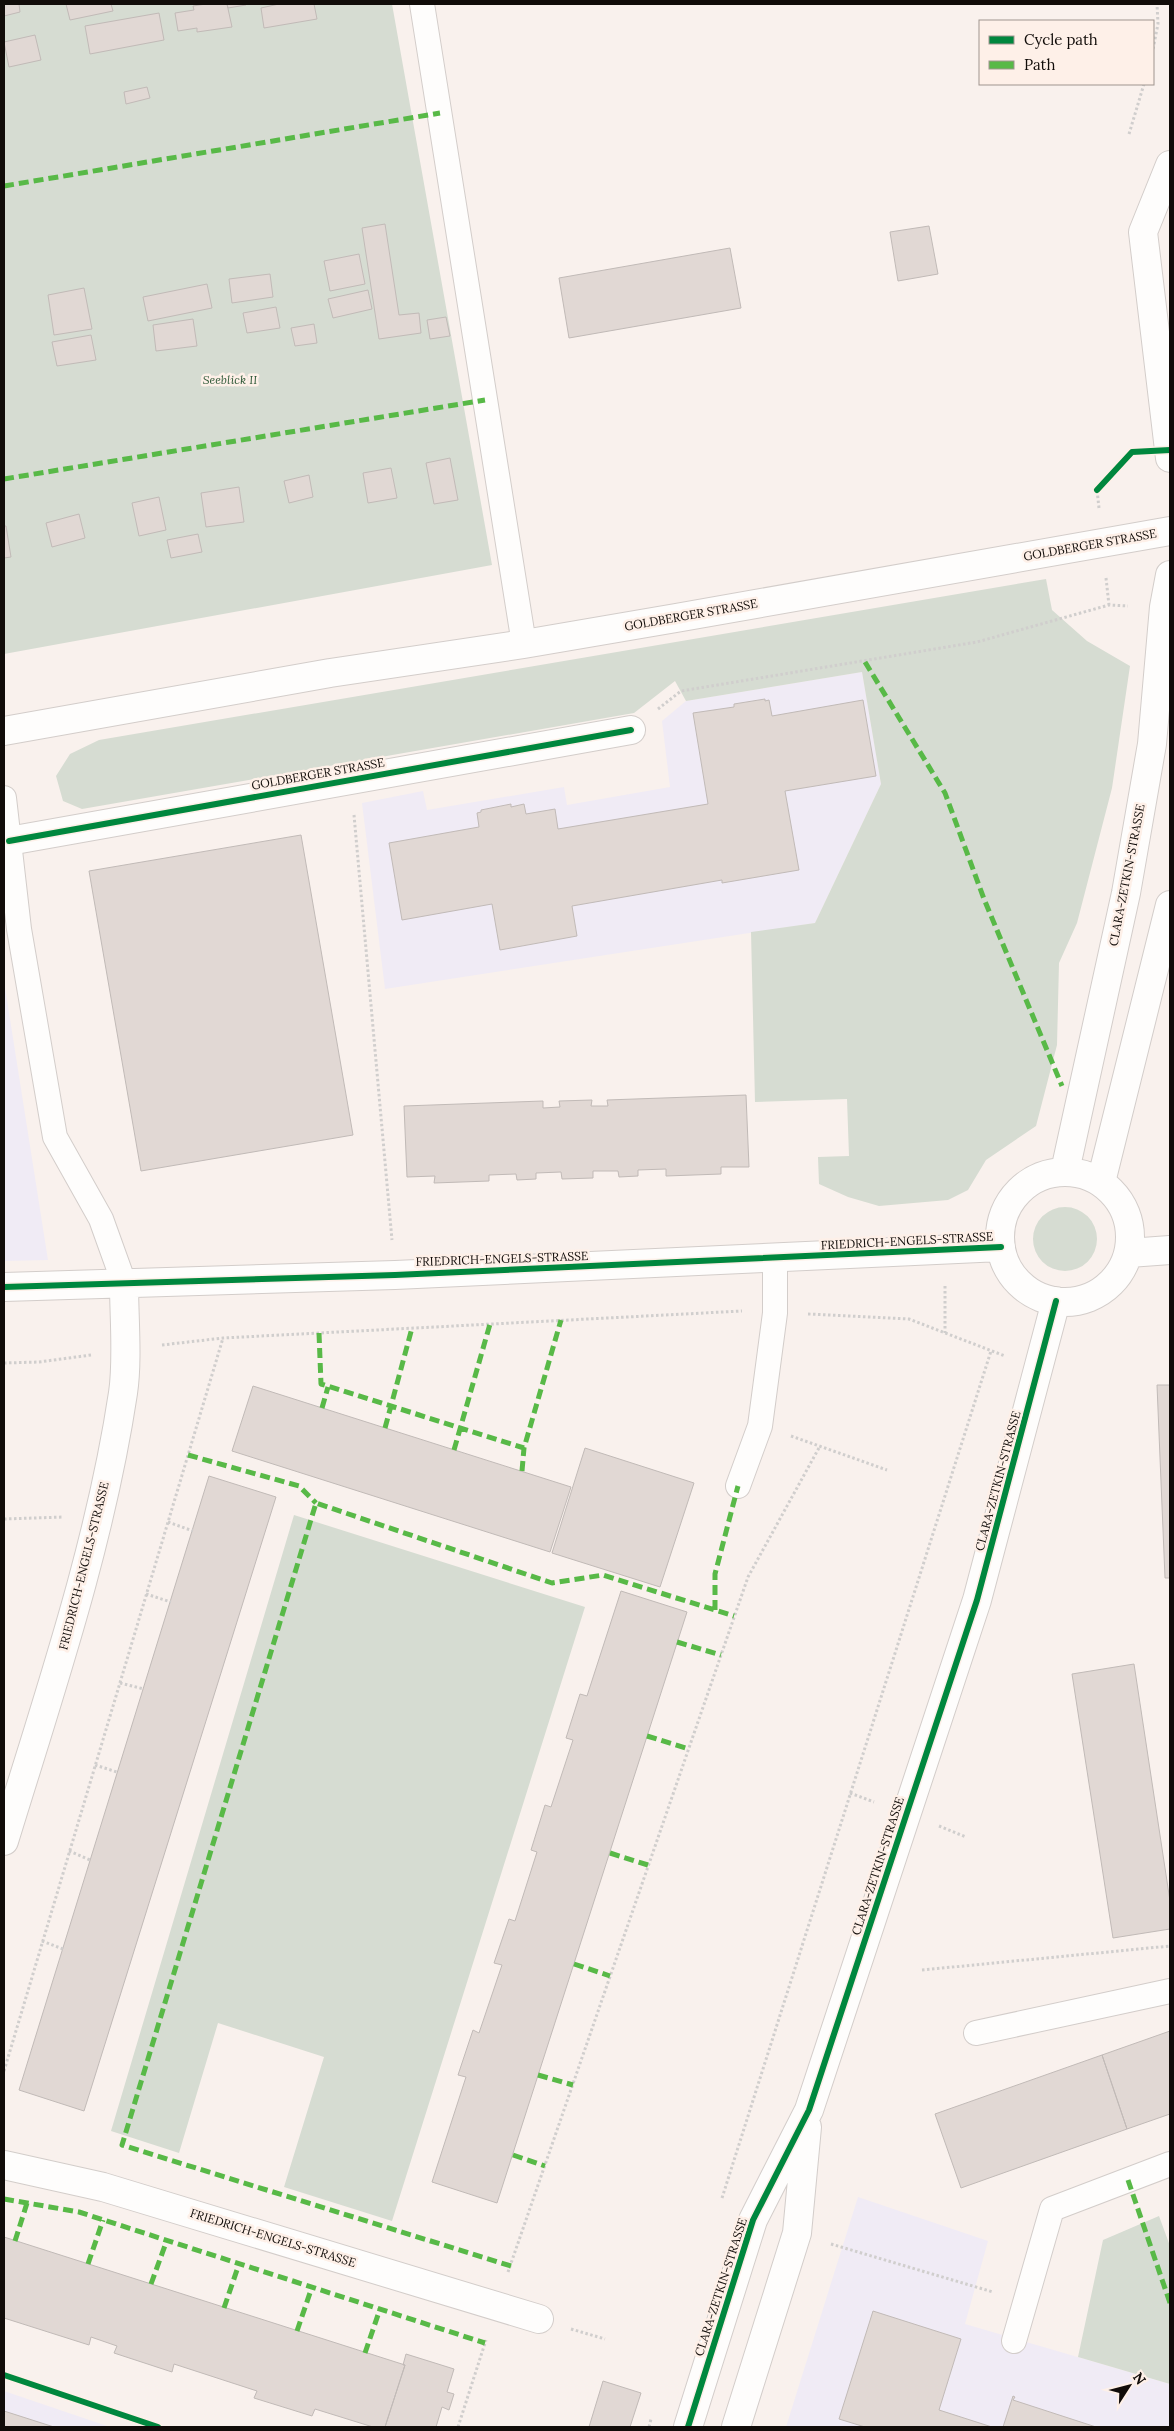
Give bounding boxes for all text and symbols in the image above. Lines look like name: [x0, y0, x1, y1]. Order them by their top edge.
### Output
legend: [979, 20, 1154, 85]
text: Cycle path: [1024, 30, 1098, 49]
text: Path: [1024, 55, 1055, 74]
park label: Seeblick II: [203, 372, 257, 387]
street label: GOLDBERGER STRASSE: [1022, 525, 1158, 564]
street label: GOLDBERGER STRASSE: [623, 595, 759, 634]
street label: GOLDBERGER STRASSE: [250, 754, 386, 793]
street label: CLARA-ZETKIN-STRASSE: [1105, 803, 1148, 947]
street label: FRIEDRICH-ENGELS-STRASSE: [820, 1228, 994, 1253]
street label: FRIEDRICH-ENGELS-STRASSE: [415, 1248, 589, 1269]
street label: CLARA-ZETKIN-STRASSE: [972, 1409, 1023, 1553]
street label: FRIEDRICH-ENGELS-STRASSE: [55, 1480, 112, 1652]
street label: CLARA-ZETKIN-STRASSE: [848, 1795, 907, 1937]
street label: FRIEDRICH-ENGELS-STRASSE: [188, 2205, 358, 2270]
street label: CLARA-ZETKIN-STRASSE: [691, 2216, 750, 2358]
north arrow: [1104, 2361, 1154, 2411]
text: N: [1129, 2369, 1150, 2388]

